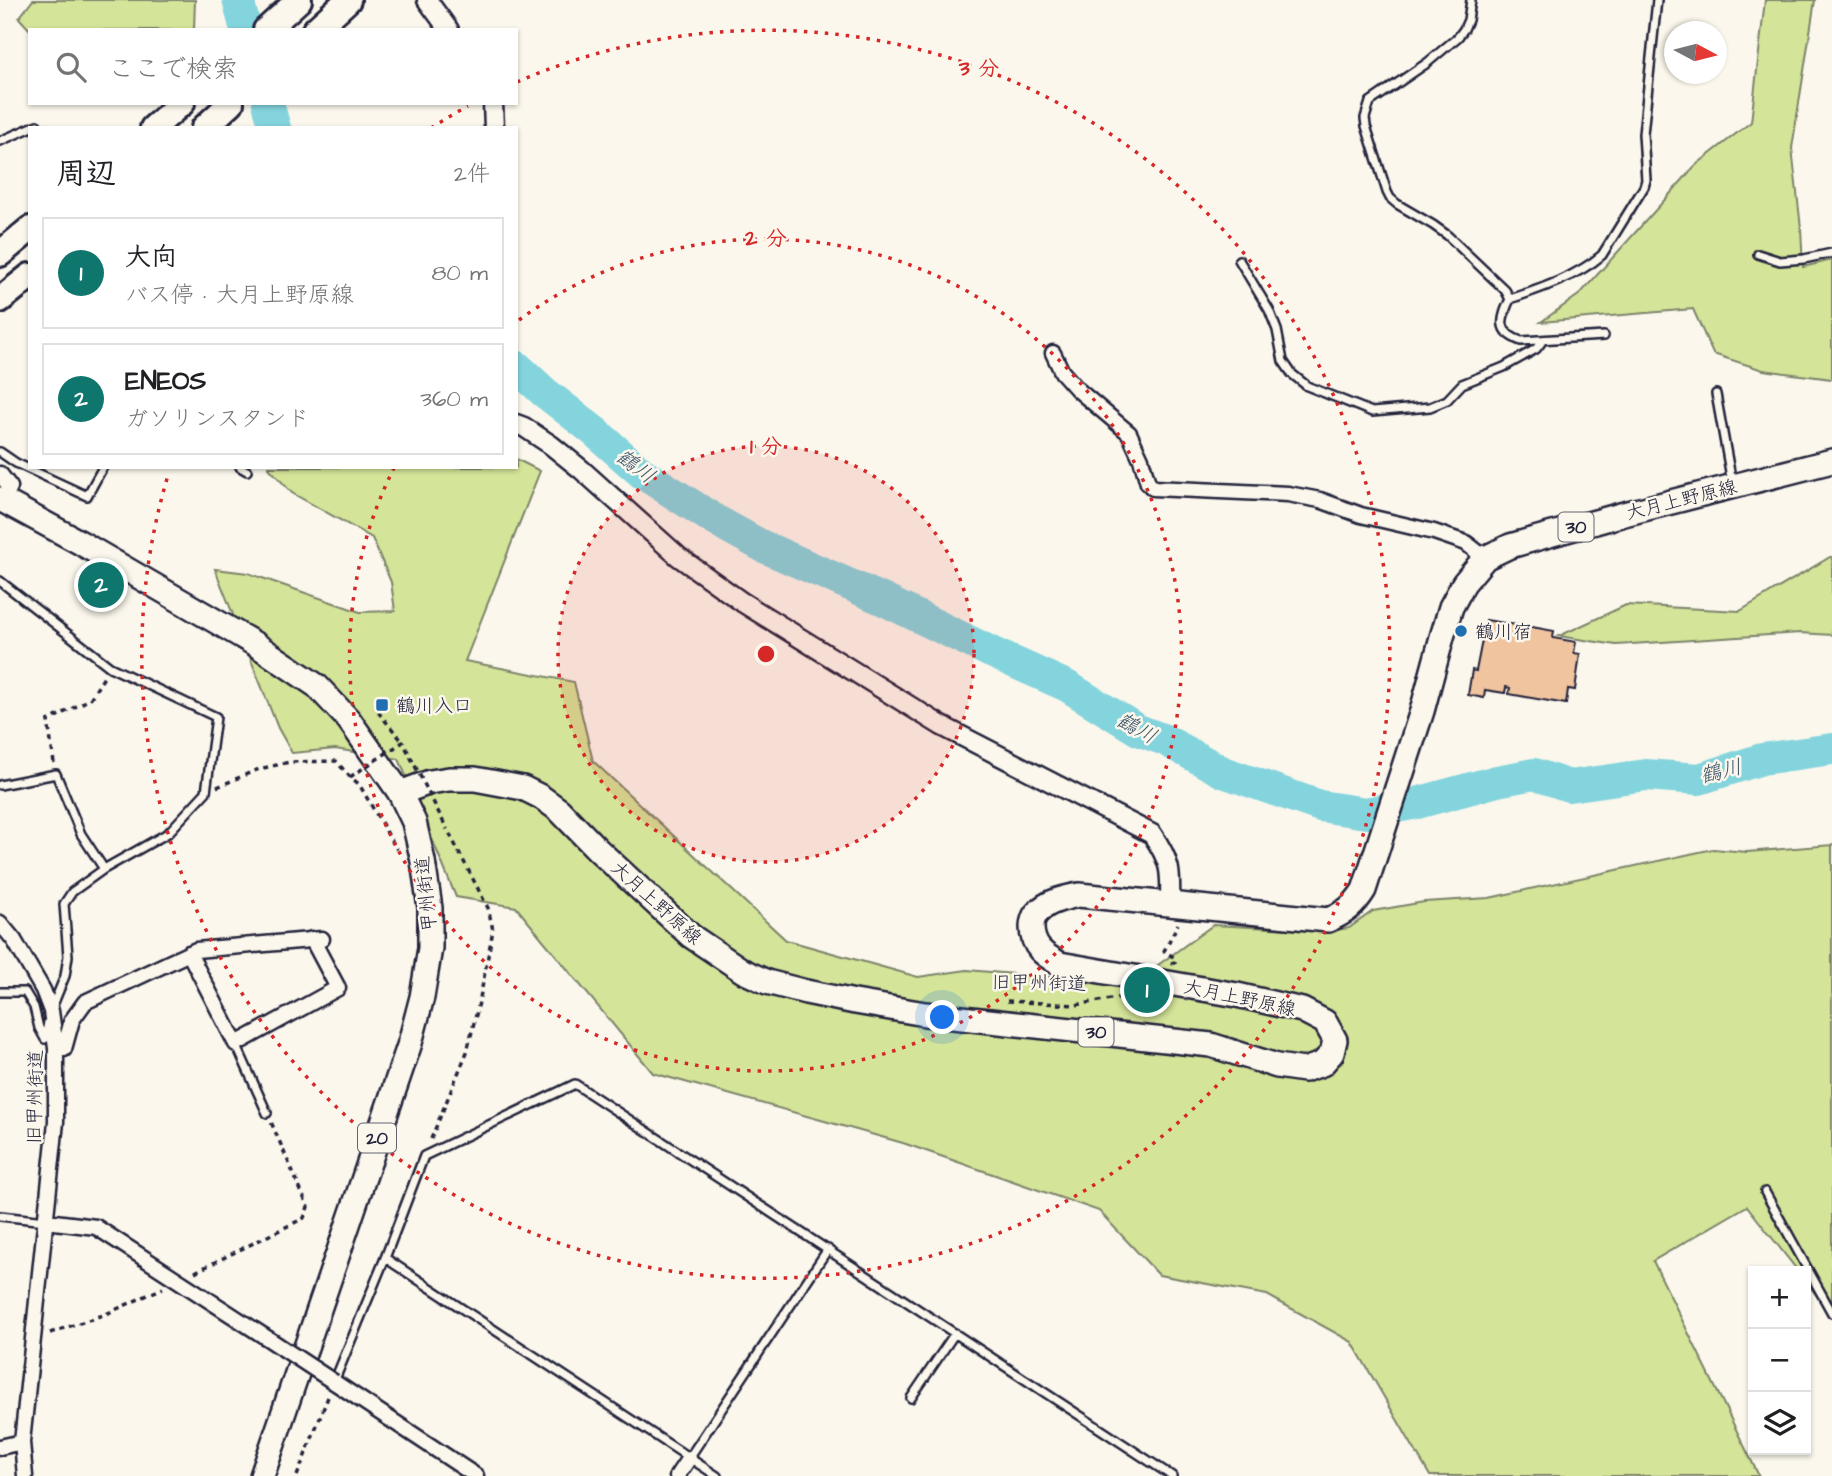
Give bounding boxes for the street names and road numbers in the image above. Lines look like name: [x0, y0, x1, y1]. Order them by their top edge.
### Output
street label: 大月上野原線: [1623, 474, 1740, 527]
road number: 30: [1558, 512, 1594, 542]
street label: 甲州街道: [409, 855, 444, 933]
street label: 大月上野原線: [605, 855, 707, 951]
street label: 旧甲州街道: [991, 969, 1087, 998]
street label: 大月上野原線: [1181, 973, 1298, 1024]
road number: 30: [1078, 1017, 1114, 1046]
street label: 旧甲州街道: [21, 1049, 50, 1145]
road number: 20: [358, 1124, 396, 1153]

